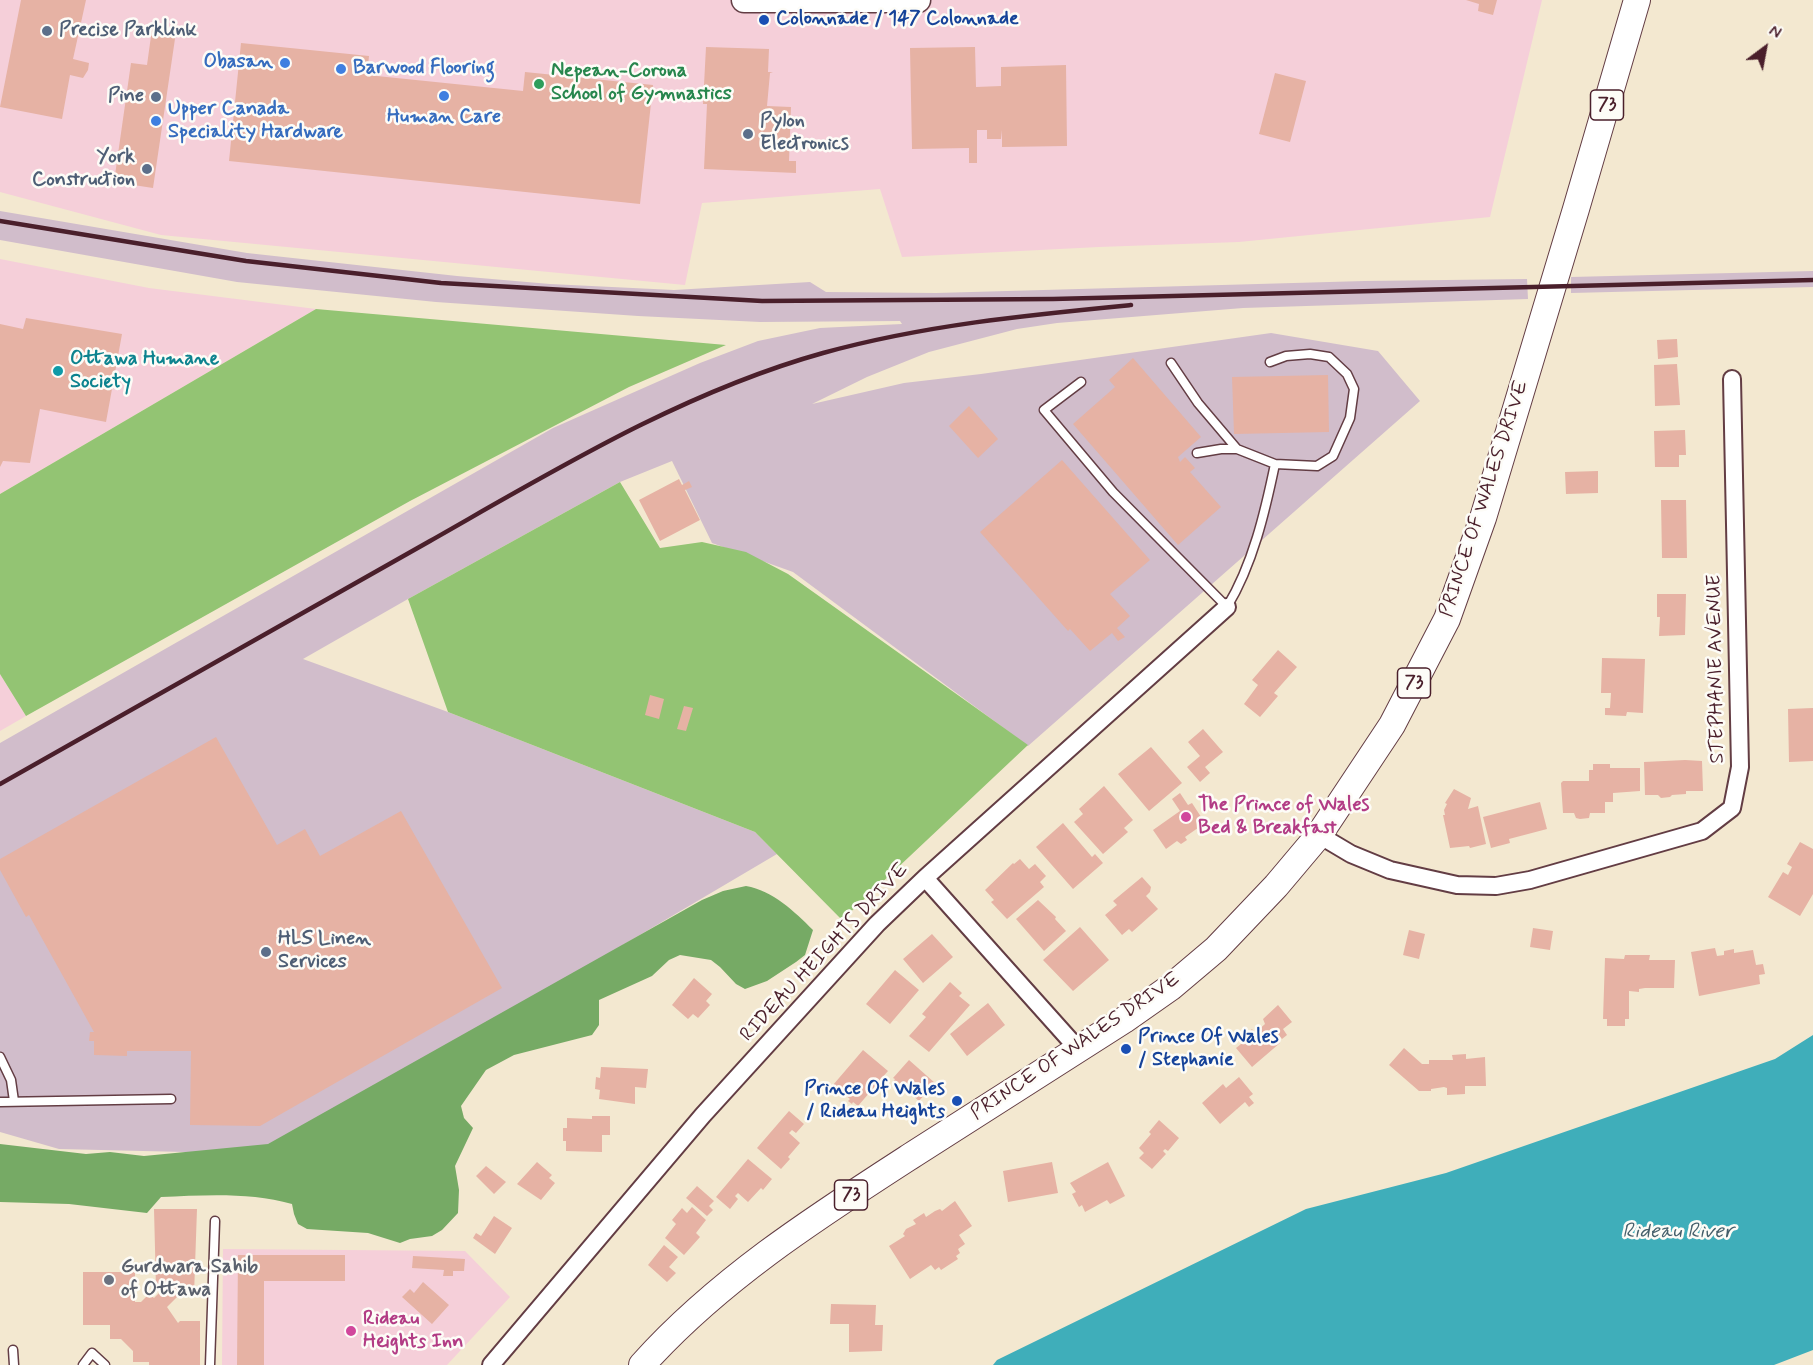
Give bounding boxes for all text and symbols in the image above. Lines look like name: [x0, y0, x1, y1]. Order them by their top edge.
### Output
place label: Colonnade / 147 Colonnade: [776, 8, 1019, 32]
marker: Colonnade / 147 Colonnade: [757, 13, 771, 27]
north arrow: [1735, 18, 1795, 78]
place label: Precise Parklink: [59, 19, 197, 43]
text: N: [1765, 21, 1785, 44]
marker: Precise Parklink: [40, 24, 54, 38]
place label: Obasan: [203, 51, 273, 75]
marker: Obasan: [278, 56, 292, 70]
place label: Barwood Flooring: [353, 57, 495, 81]
place label: Nepean-Corona School of Gymnastics: [551, 60, 732, 107]
marker: Barwood Flooring: [334, 62, 348, 76]
marker: Nepean-Corona School of Gymnastics: [532, 77, 546, 91]
place label: Pine: [108, 85, 144, 109]
marker: Human Care: [437, 89, 451, 103]
marker: Pine: [149, 90, 163, 104]
road number: 73: [1590, 90, 1624, 120]
place label: Upper Canada Speciality Hardware: [168, 98, 343, 145]
place label: Human Care: [387, 106, 501, 130]
place label: Pylon Electronics: [760, 110, 849, 157]
marker: Upper Canada Speciality Hardware: [149, 114, 163, 128]
marker: Pylon Electronics: [741, 127, 755, 141]
place label: York Construction: [32, 146, 135, 193]
marker: York Construction: [140, 162, 154, 176]
place label: Ottawa Humane Society: [70, 348, 219, 395]
marker: Ottawa Humane Society: [51, 364, 65, 378]
street label: PRINCE OF WALES DRIVE: [1435, 378, 1535, 620]
street label: STEPHANIE AVENUE: [1703, 574, 1731, 764]
road number: 73: [1398, 668, 1430, 698]
place label: The Prince of Wales Bed & Breakfast: [1198, 794, 1369, 841]
marker: The Prince of Wales Bed & Breakfast: [1179, 810, 1193, 824]
street label: RIDEAU HEIGHTS DRIVE: [736, 859, 914, 1047]
place label: HLS Linen Services: [278, 928, 371, 975]
marker: HLS Linen Services: [259, 945, 273, 959]
street label: PRINCE OF WALES DRIVE: [967, 968, 1185, 1126]
place label: Prince Of Wales / Stephanie: [1138, 1026, 1279, 1073]
marker: Prince Of Wales / Stephanie: [1119, 1042, 1133, 1056]
place label: Prince Of Wales / Rideau Heights: [804, 1078, 945, 1125]
marker: Prince Of Wales / Rideau Heights: [950, 1094, 964, 1108]
road number: 73: [834, 1180, 868, 1210]
water label: Rideau River: [1622, 1220, 1734, 1246]
place label: Gurdwara Sahib of Ottawa: [121, 1256, 258, 1303]
marker: Gurdwara Sahib of Ottawa: [102, 1273, 116, 1287]
place label: Rideau Heights Inn: [363, 1308, 463, 1355]
marker: Rideau Heights Inn: [344, 1324, 358, 1338]

